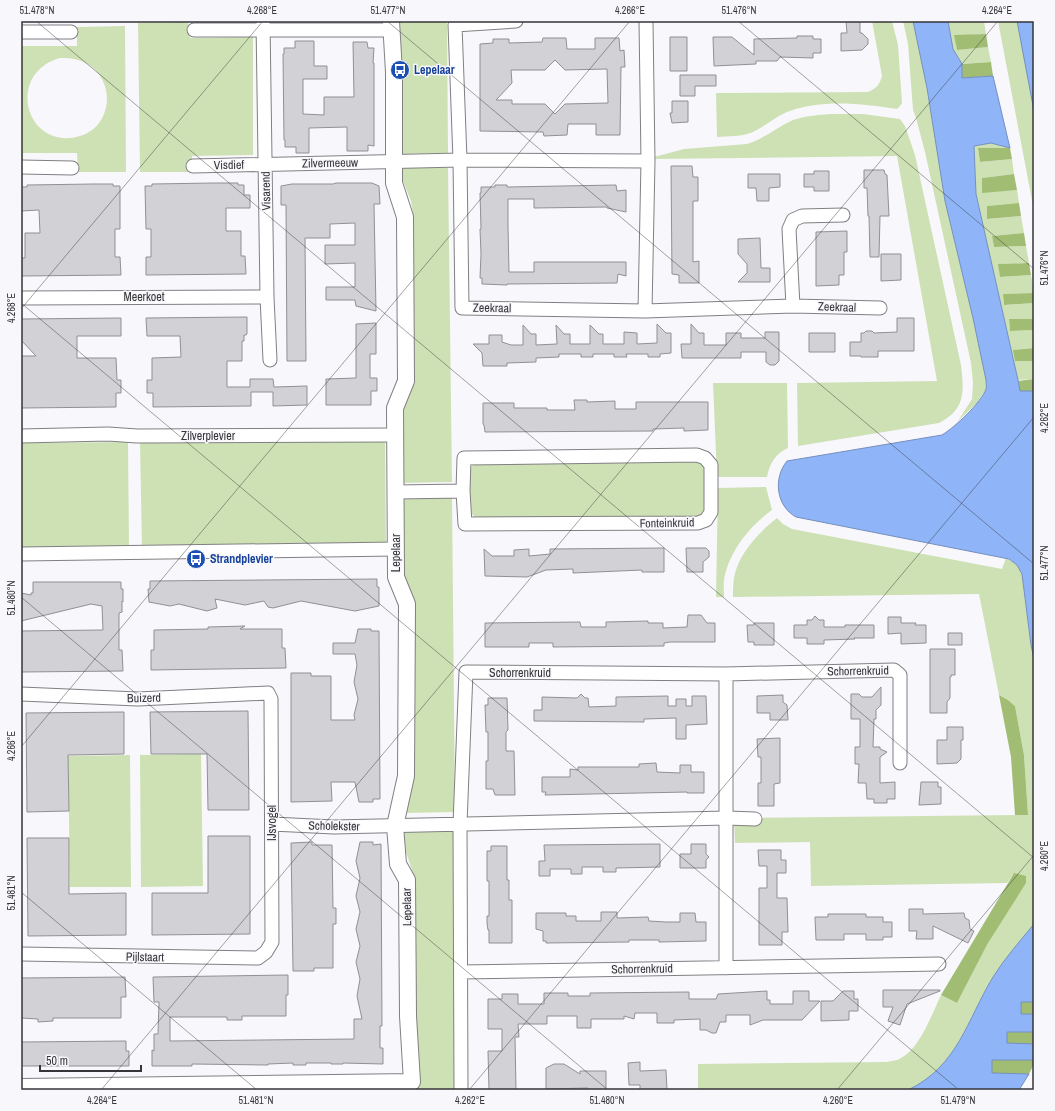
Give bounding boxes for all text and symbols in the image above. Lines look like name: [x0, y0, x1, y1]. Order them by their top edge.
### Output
text: 51.478°N: [20, 4, 55, 17]
text: 4.268°E: [247, 4, 277, 17]
text: 51.477°N: [371, 4, 406, 17]
text: 4.266°E: [615, 4, 645, 17]
text: 51.476°N: [722, 4, 757, 17]
text: 4.264°E: [982, 4, 1012, 17]
bus stop icon: Lepelaar: [389, 59, 411, 81]
place label: Lepelaar: [414, 62, 455, 78]
street label: Zilvermeeuw: [302, 154, 359, 171]
street label: Visdief: [214, 157, 245, 173]
street label: Visarend: [258, 171, 274, 211]
text: 51.476°N: [1038, 250, 1051, 286]
street label: Meerkoet: [123, 289, 165, 305]
text: 4.268°E: [5, 293, 18, 323]
street label: Zeekraal: [818, 298, 856, 316]
street label: Zeekraal: [473, 300, 511, 316]
text: 4.262°E: [1038, 403, 1051, 433]
street label: Zilverplevier: [181, 428, 236, 444]
street label: Fonteinkruid: [639, 515, 695, 531]
street label: Lepelaar: [388, 533, 404, 572]
text: 51.477°N: [1038, 545, 1051, 581]
bus stop icon: Strandplevier: [185, 548, 207, 570]
place label: Strandplevier: [210, 551, 273, 567]
text: 51.480°N: [5, 580, 18, 616]
street label: Schorrenkruid: [827, 662, 889, 680]
street label: Schorrenkruid: [489, 665, 551, 681]
street label: Buizerd: [127, 690, 161, 706]
text: 4.266°E: [5, 731, 18, 761]
street label: IJsvogel: [264, 805, 280, 841]
street label: Scholekster: [308, 818, 361, 834]
text: 4.260°E: [1038, 841, 1051, 871]
text: 51.481°N: [5, 875, 18, 911]
street label: Lepelaar: [399, 887, 415, 926]
street label: Pijlstaart: [126, 949, 165, 965]
street label: Schorrenkruid: [611, 960, 673, 978]
scale bar: [40, 1047, 141, 1073]
text: 50 m: [46, 1053, 68, 1069]
text: 4.264°E: [87, 1094, 117, 1107]
text: 51.481°N: [239, 1094, 274, 1107]
text: 4.262°E: [455, 1094, 485, 1107]
text: 51.480°N: [590, 1094, 625, 1107]
text: 4.260°E: [823, 1094, 853, 1107]
text: 51.479°N: [941, 1094, 976, 1107]

